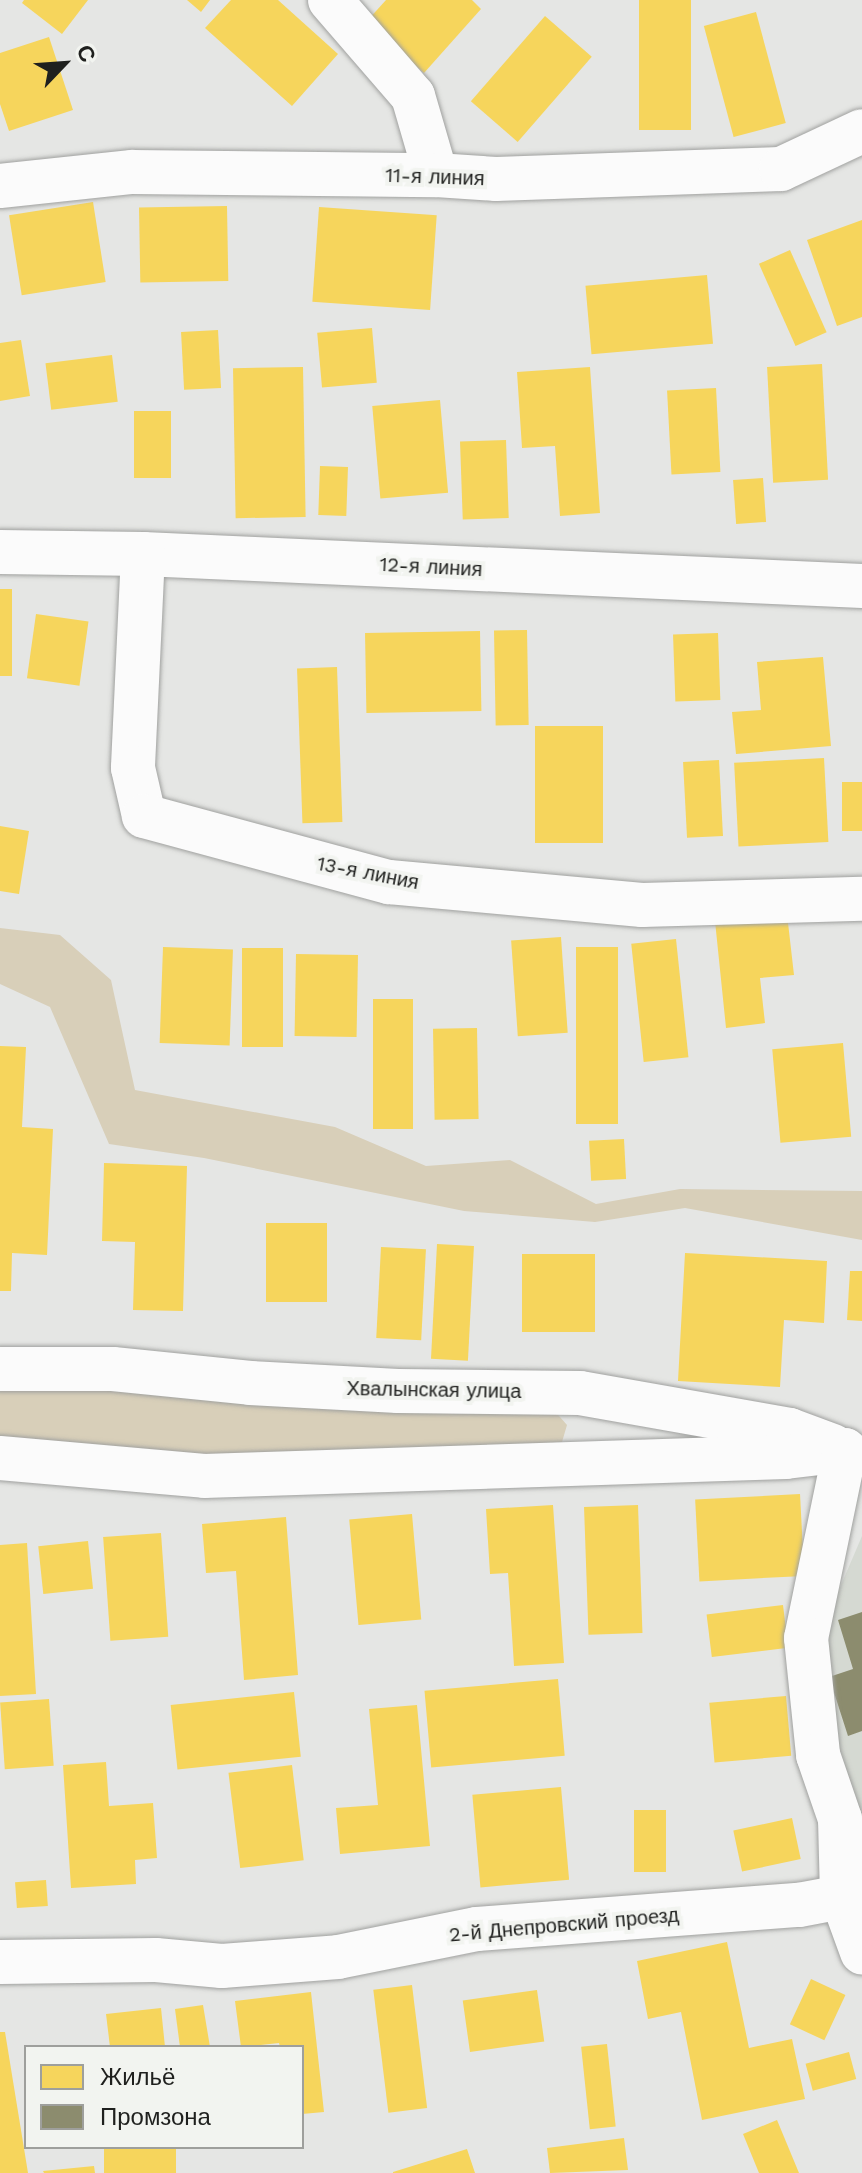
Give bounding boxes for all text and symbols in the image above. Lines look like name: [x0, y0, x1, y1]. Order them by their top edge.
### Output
north arrow: [24, 24, 104, 104]
text: С: [72, 41, 101, 66]
street label: 11-я линия: [385, 163, 485, 191]
street label: 12-я линия: [379, 552, 483, 582]
street label: 13-я линия: [315, 851, 421, 895]
street label: Хвалынская улица: [346, 1376, 522, 1404]
street label: 2-й Днепровский проезд: [448, 1903, 680, 1947]
legend: [24, 2045, 304, 2149]
text: Жильё: [100, 2063, 175, 2091]
text: Промзона: [100, 2103, 211, 2131]

